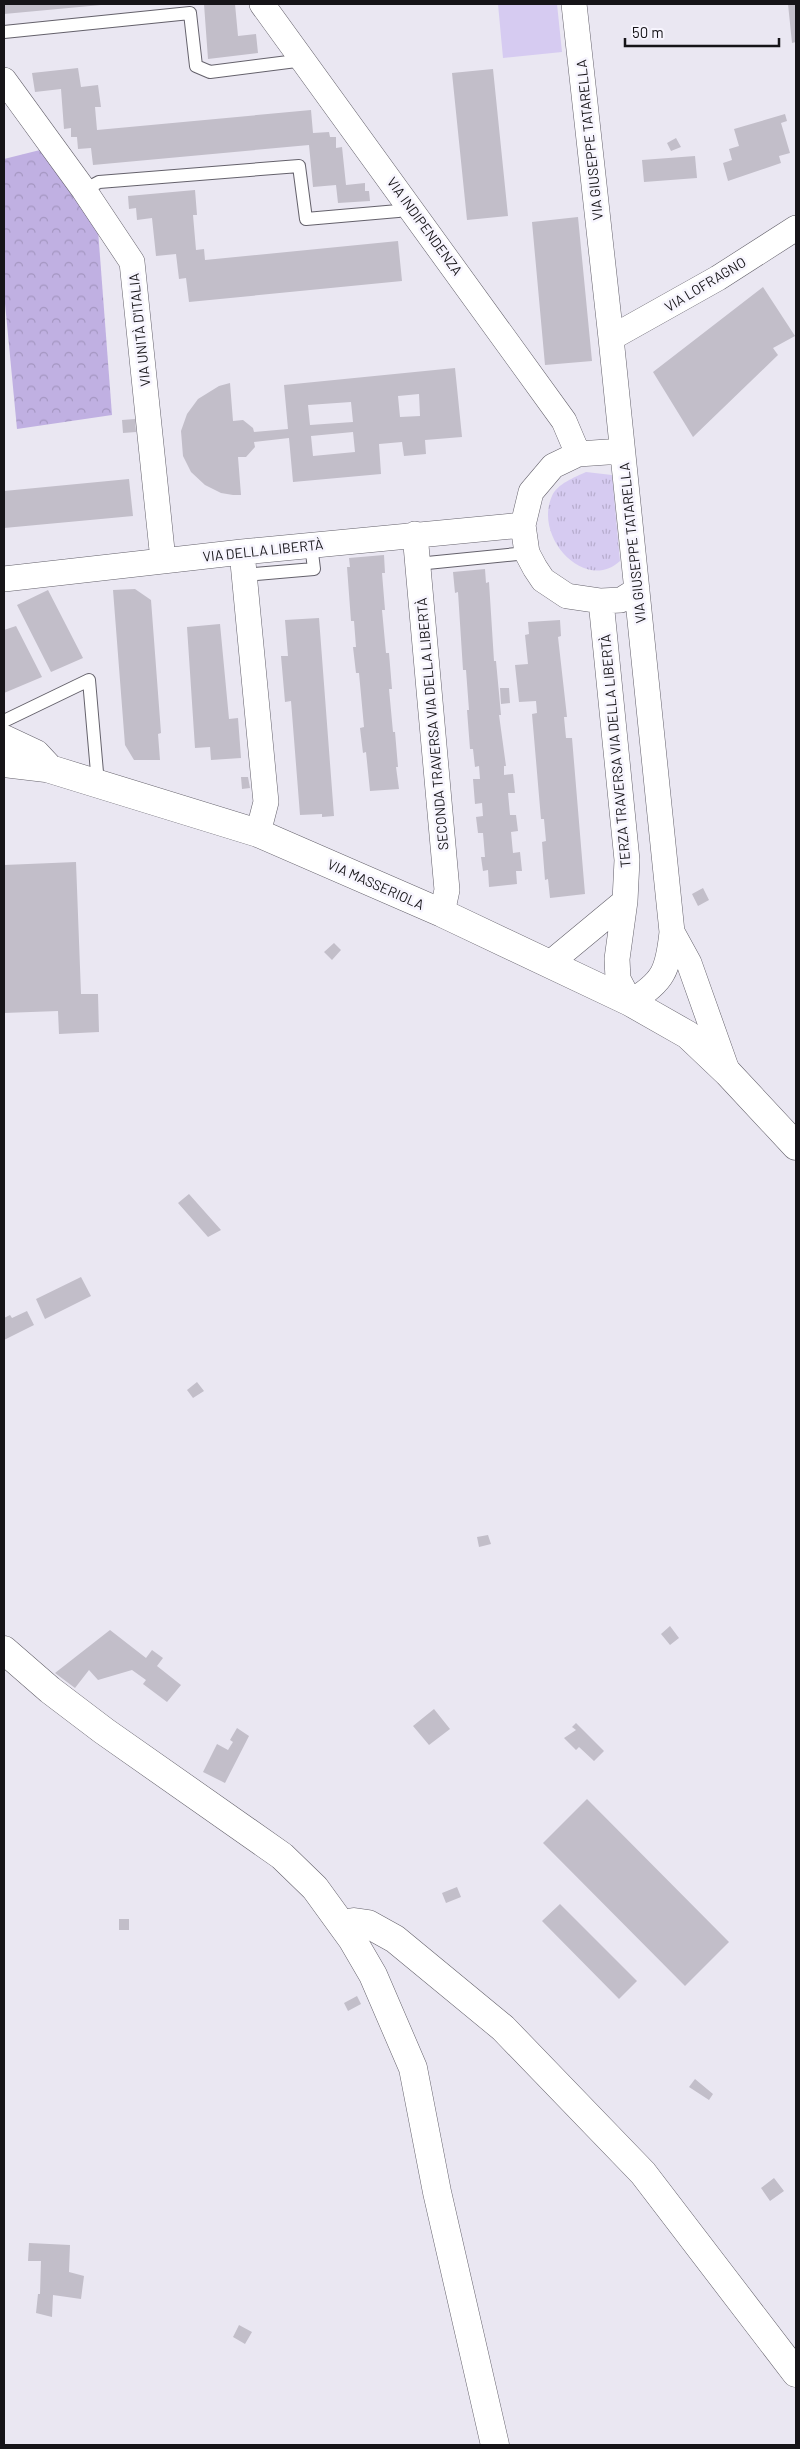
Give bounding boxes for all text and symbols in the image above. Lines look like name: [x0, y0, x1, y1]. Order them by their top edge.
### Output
scale bar: [625, 15, 779, 47]
text: 50 m: [632, 23, 664, 41]
street label: VIA GIUSEPPE TATARELLA: [572, 58, 606, 221]
street label: VIA INDIPENDENZA: [384, 174, 467, 279]
street label: VIA LOFRAGNO: [661, 253, 749, 315]
street label: VIA UNITÀ D'ITALIA: [125, 272, 153, 387]
street label: VIA GIUSEPPE TATARELLA: [615, 461, 649, 624]
street label: VIA DELLA LIBERTÀ: [202, 535, 325, 565]
street label: SECONDA TRAVERSA VIA DELLA LIBERTÀ: [412, 597, 452, 851]
street label: TERZA TRAVERSA VIA DELLA LIBERTÀ: [596, 633, 634, 869]
street label: VIA MASSERIOLA: [325, 855, 427, 913]

